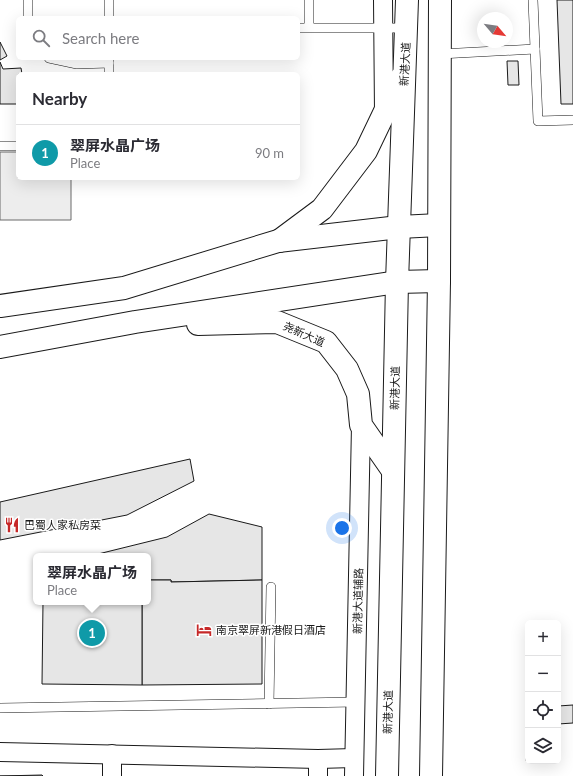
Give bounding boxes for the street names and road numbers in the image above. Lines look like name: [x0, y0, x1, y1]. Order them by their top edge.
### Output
street label: 新港大道: [397, 42, 412, 86]
street label: 尧新大道: [281, 319, 327, 348]
street label: 新港大道: [388, 366, 401, 410]
street label: 新港大道辅路: [350, 568, 365, 634]
street label: 新港大道: [381, 690, 394, 734]

